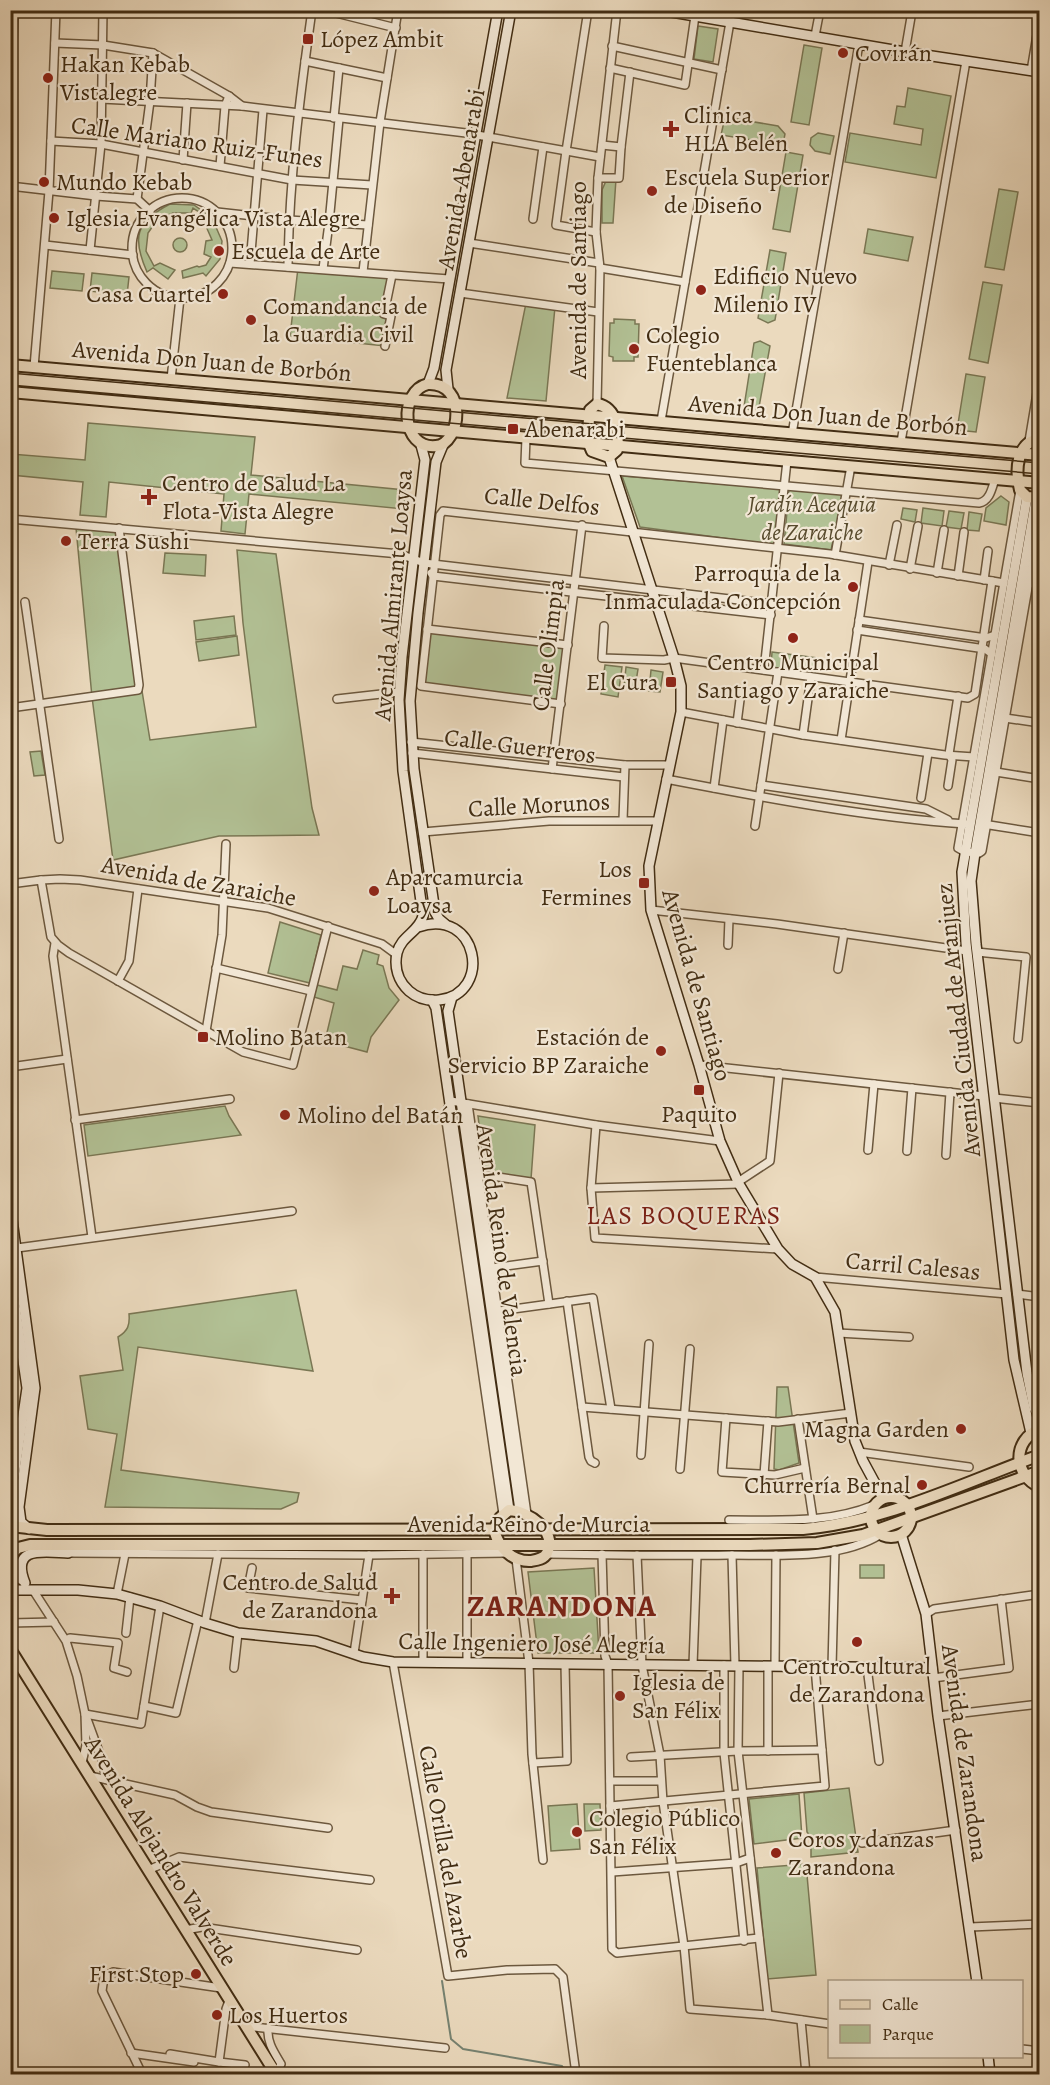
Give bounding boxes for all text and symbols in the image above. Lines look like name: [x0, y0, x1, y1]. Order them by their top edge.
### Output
place label: López Ambit: [320, 23, 444, 55]
marker: López Ambit: [301, 32, 315, 46]
place label: Covirán: [855, 37, 932, 69]
marker: Covirán: [836, 46, 850, 60]
place label: Hakan Kebab Vistalegre: [59, 48, 190, 108]
marker: Hakan Kebab Vistalegre: [41, 71, 55, 85]
street label: Avenida Abenarabi: [429, 86, 493, 273]
place label: Clinica HLA Belén: [684, 99, 788, 159]
street label: Calle Mariano Ruiz-Funes: [69, 109, 325, 175]
marker: Clinica HLA Belén: [662, 120, 680, 138]
place label: Escuela Superior de Diseño: [664, 161, 830, 221]
place label: Mundo Kebab: [56, 166, 192, 198]
marker: Mundo Kebab: [37, 175, 51, 189]
street label: Avenida de Santiago: [562, 181, 594, 380]
marker: Escuela Superior de Diseño: [645, 184, 659, 198]
place label: Iglesia Evangélica Vista Alegre: [66, 202, 360, 234]
marker: Iglesia Evangélica Vista Alegre: [47, 211, 61, 225]
place label: Escuela de Arte: [231, 235, 380, 267]
marker: Escuela de Arte: [212, 244, 226, 258]
place label: Edificio Nuevo Milenio IV: [713, 260, 857, 320]
place label: Casa Cuartel: [86, 278, 211, 310]
marker: Edificio Nuevo Milenio IV: [694, 283, 708, 297]
marker: Casa Cuartel: [216, 287, 230, 301]
place label: Comandancia de la Guardia Civil: [263, 290, 428, 350]
marker: Comandancia de la Guardia Civil: [244, 313, 258, 327]
place label: Colegio Fuenteblanca: [646, 319, 778, 379]
street label: Avenida Don Juan de Borbón: [70, 333, 353, 389]
marker: Colegio Fuenteblanca: [627, 342, 641, 356]
street label: Avenida Don Juan de Borbón: [686, 387, 969, 443]
place label: Abenarabi: [524, 413, 625, 445]
marker: Abenarabi: [506, 422, 520, 436]
place label: Centro de Salud La Flota-Vista Alegre: [162, 467, 346, 527]
street label: Avenida Almirante Loaysa: [366, 467, 420, 723]
street label: Calle Delfos: [483, 479, 601, 523]
marker: Centro de Salud La Flota-Vista Alegre: [140, 488, 158, 506]
park label: Jardín Acequia de Zaraiche: [747, 488, 876, 548]
place label: Terra Sushi: [78, 525, 189, 557]
marker: Terra Sushi: [59, 534, 73, 548]
place label: Parroquia de la Inmaculada Concepción: [604, 557, 842, 617]
street label: Calle Olimpia: [524, 576, 572, 713]
marker: Parroquia de la Inmaculada Concepción: [846, 580, 860, 594]
marker: Centro Municipal Santiago y Zaraiche: [786, 631, 800, 645]
place label: Centro Municipal Santiago y Zaraiche: [697, 646, 889, 706]
place label: El Cura: [586, 666, 660, 698]
marker: El Cura: [664, 675, 678, 689]
street label: Calle Guerreros: [443, 721, 597, 771]
street label: Calle Morunos: [467, 785, 611, 825]
street label: Avenida de Zaraiche: [98, 848, 299, 914]
place label: Los Fermines: [541, 853, 632, 913]
place label: Aparcamurcia Loaysa: [385, 861, 524, 921]
marker: Los Fermines: [637, 876, 651, 890]
street label: Avenida Ciudad de Aranjuez: [928, 881, 988, 1160]
marker: Aparcamurcia Loaysa: [367, 884, 381, 898]
street label: Avenida de Santiago: [654, 884, 740, 1085]
place label: Molino Batan: [215, 1021, 347, 1053]
place label: Estación de Servicio BP Zaraiche: [448, 1021, 649, 1081]
marker: Molino Batan: [196, 1030, 210, 1044]
marker: Estación de Servicio BP Zaraiche: [654, 1044, 668, 1058]
marker: Paquito: [692, 1083, 706, 1097]
place label: Paquito: [661, 1098, 737, 1130]
place label: Molino del Batán: [297, 1099, 463, 1131]
marker: Molino del Batán: [278, 1108, 292, 1122]
street label: Avenida Reino de Valencia: [468, 1121, 536, 1379]
district label: LAS BOQUERAS: [586, 1198, 782, 1233]
street label: Carril Calesas: [844, 1244, 982, 1288]
place label: Magna Garden: [804, 1413, 949, 1445]
marker: Magna Garden: [954, 1422, 968, 1436]
place label: Churrería Bernal: [744, 1469, 910, 1501]
marker: Churrería Bernal: [915, 1478, 929, 1492]
street label: Avenida Reino de Murcia: [407, 1508, 651, 1540]
place label: Centro de Salud de Zarandona: [222, 1566, 379, 1626]
district label: ZARANDONA: [467, 1586, 657, 1626]
marker: Centro de Salud de Zarandona: [383, 1587, 401, 1605]
street label: Calle Ingeniero José Alegría: [398, 1625, 667, 1661]
marker: Centro cultural de Zarandona: [850, 1635, 864, 1649]
street label: Avenida de Zarandona: [934, 1641, 996, 1864]
place label: Centro cultural de Zarandona: [783, 1650, 931, 1710]
place label: Iglesia de San Félix: [632, 1666, 725, 1726]
marker: Iglesia de San Félix: [613, 1689, 627, 1703]
street label: Avenida Alejandro Valverde: [76, 1729, 245, 1972]
street label: Calle Orilla del Azarbe: [411, 1743, 481, 1961]
place label: Colegio Público San Félix: [589, 1802, 740, 1862]
place label: Coros y danzas Zarandona: [788, 1823, 934, 1883]
marker: Colegio Público San Félix: [570, 1825, 584, 1839]
marker: Coros y danzas Zarandona: [769, 1846, 783, 1860]
place label: First Stop: [89, 1958, 184, 1990]
marker: First Stop: [189, 1967, 203, 1981]
legend: [828, 1980, 1023, 2058]
text: Calle: [882, 1992, 919, 2016]
place label: Los Huertos: [229, 1999, 348, 2031]
marker: Los Huertos: [210, 2008, 224, 2022]
text: Parque: [882, 2022, 934, 2046]

